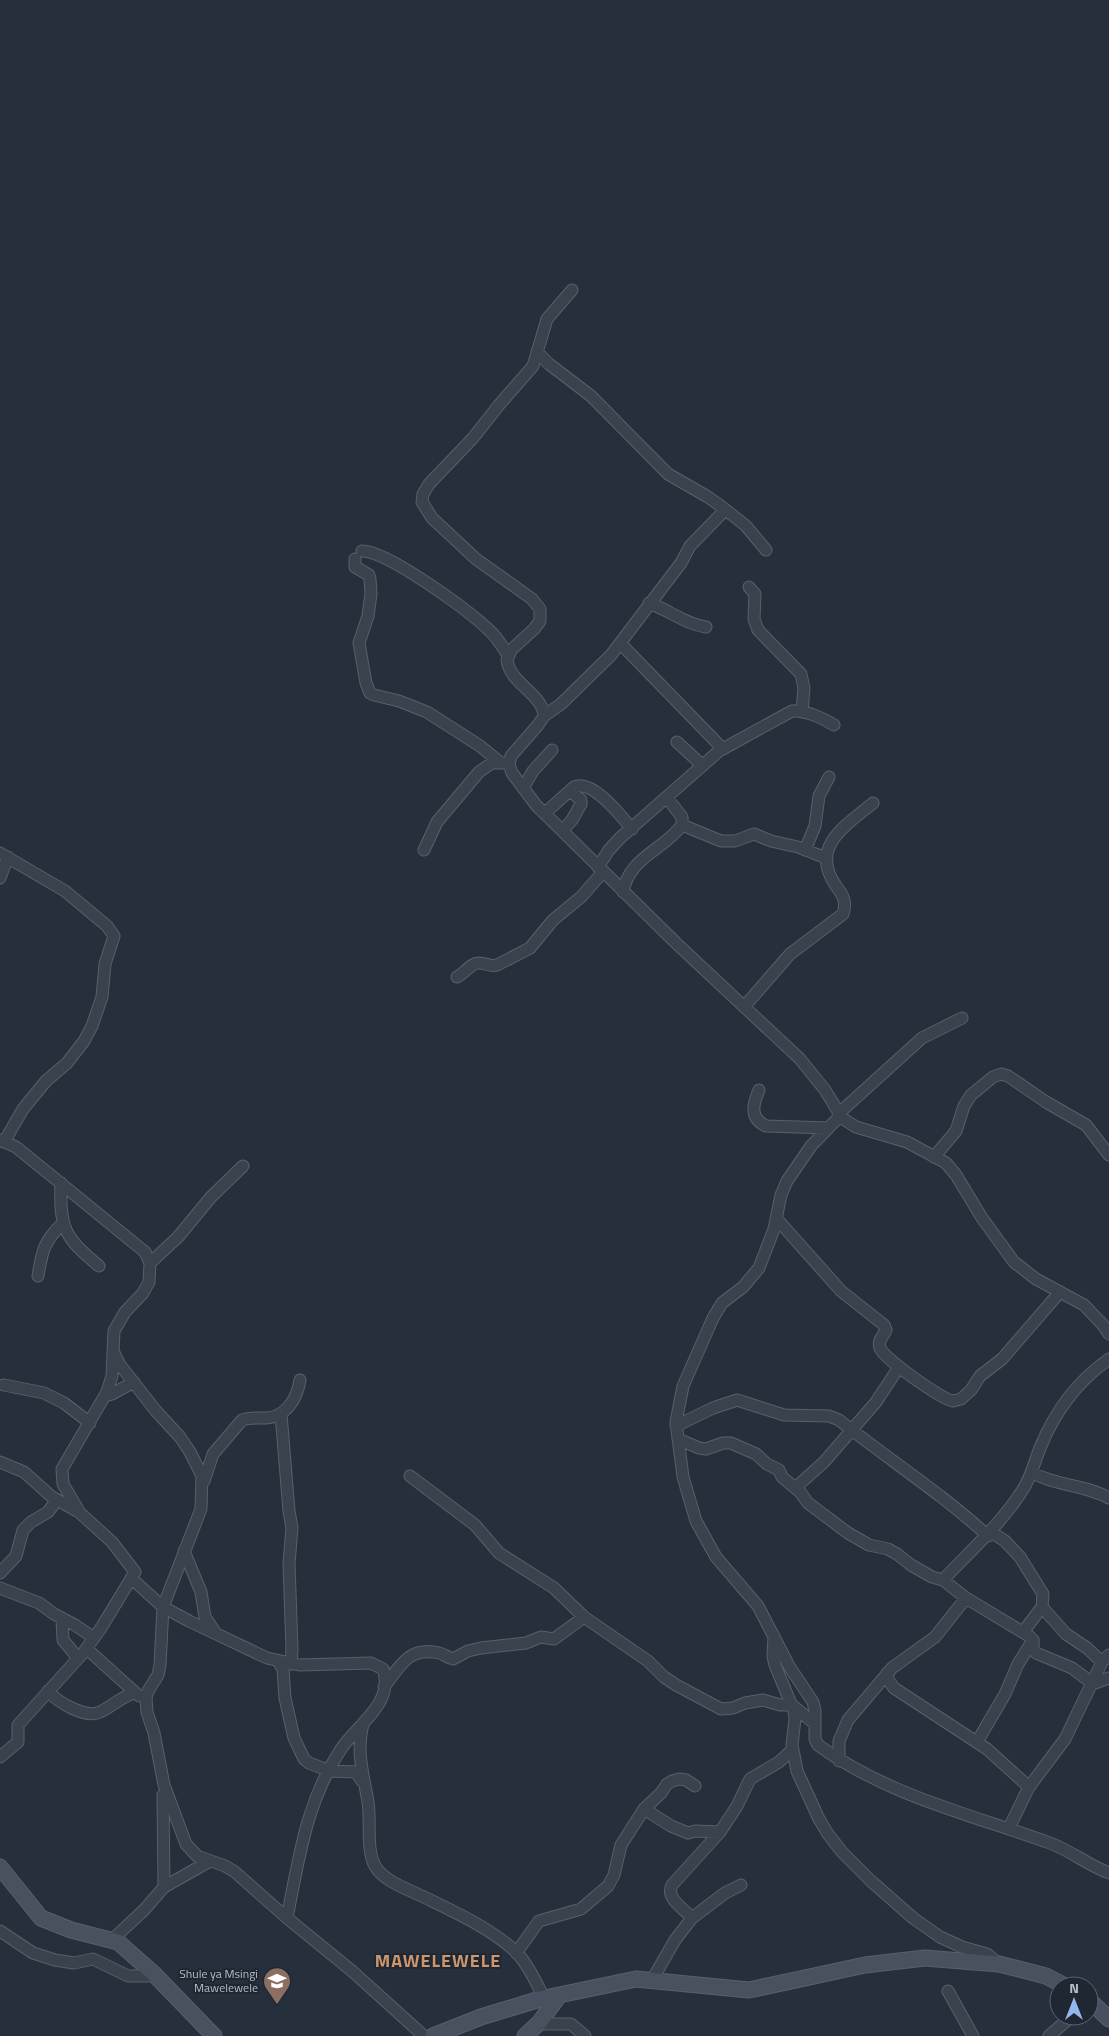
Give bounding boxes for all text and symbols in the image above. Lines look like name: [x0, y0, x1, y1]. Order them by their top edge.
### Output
district label: MAWELEWELE: [375, 1947, 501, 1974]
place label: Shule ya Msingi Mawelewele: [179, 1964, 258, 1997]
school or university icon: Shule ya Msingi Mawelewele: [262, 1966, 292, 2005]
north arrow: [1049, 1976, 1099, 2026]
text: N: [1069, 1977, 1079, 1998]

